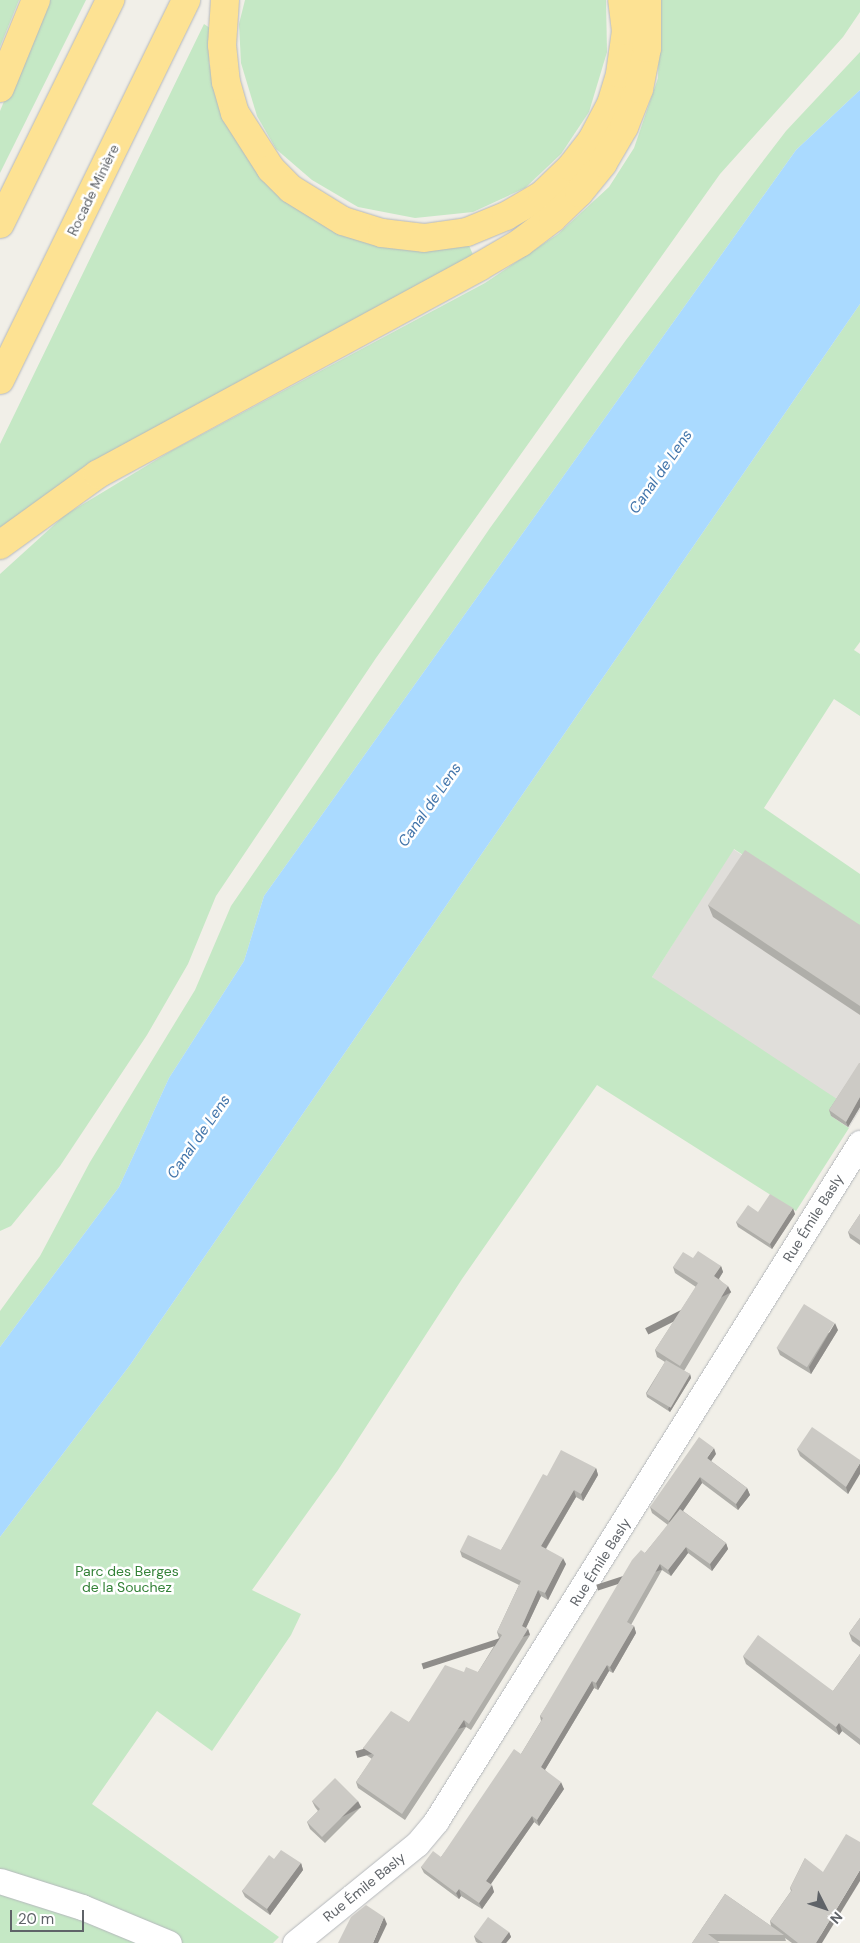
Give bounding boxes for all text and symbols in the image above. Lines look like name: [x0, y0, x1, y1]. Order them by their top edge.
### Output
street label: Rocade Minière: [64, 142, 122, 238]
water label: Canal de Lens: [626, 427, 696, 517]
water label: Canal de Lens: [395, 760, 465, 850]
water label: Canal de Lens: [164, 1092, 234, 1182]
street label: Rue Émile Basly: [779, 1171, 847, 1265]
street label: Rue Émile Basly: [566, 1515, 634, 1609]
park label: Parc des Berges de la Souchez: [75, 1563, 179, 1595]
street label: Rue Émile Basly: [320, 1849, 408, 1925]
north arrow: [800, 1883, 850, 1933]
scale bar: [12, 1900, 86, 1932]
text: N: [826, 1908, 846, 1928]
text: 20 m: [18, 1909, 54, 1929]

